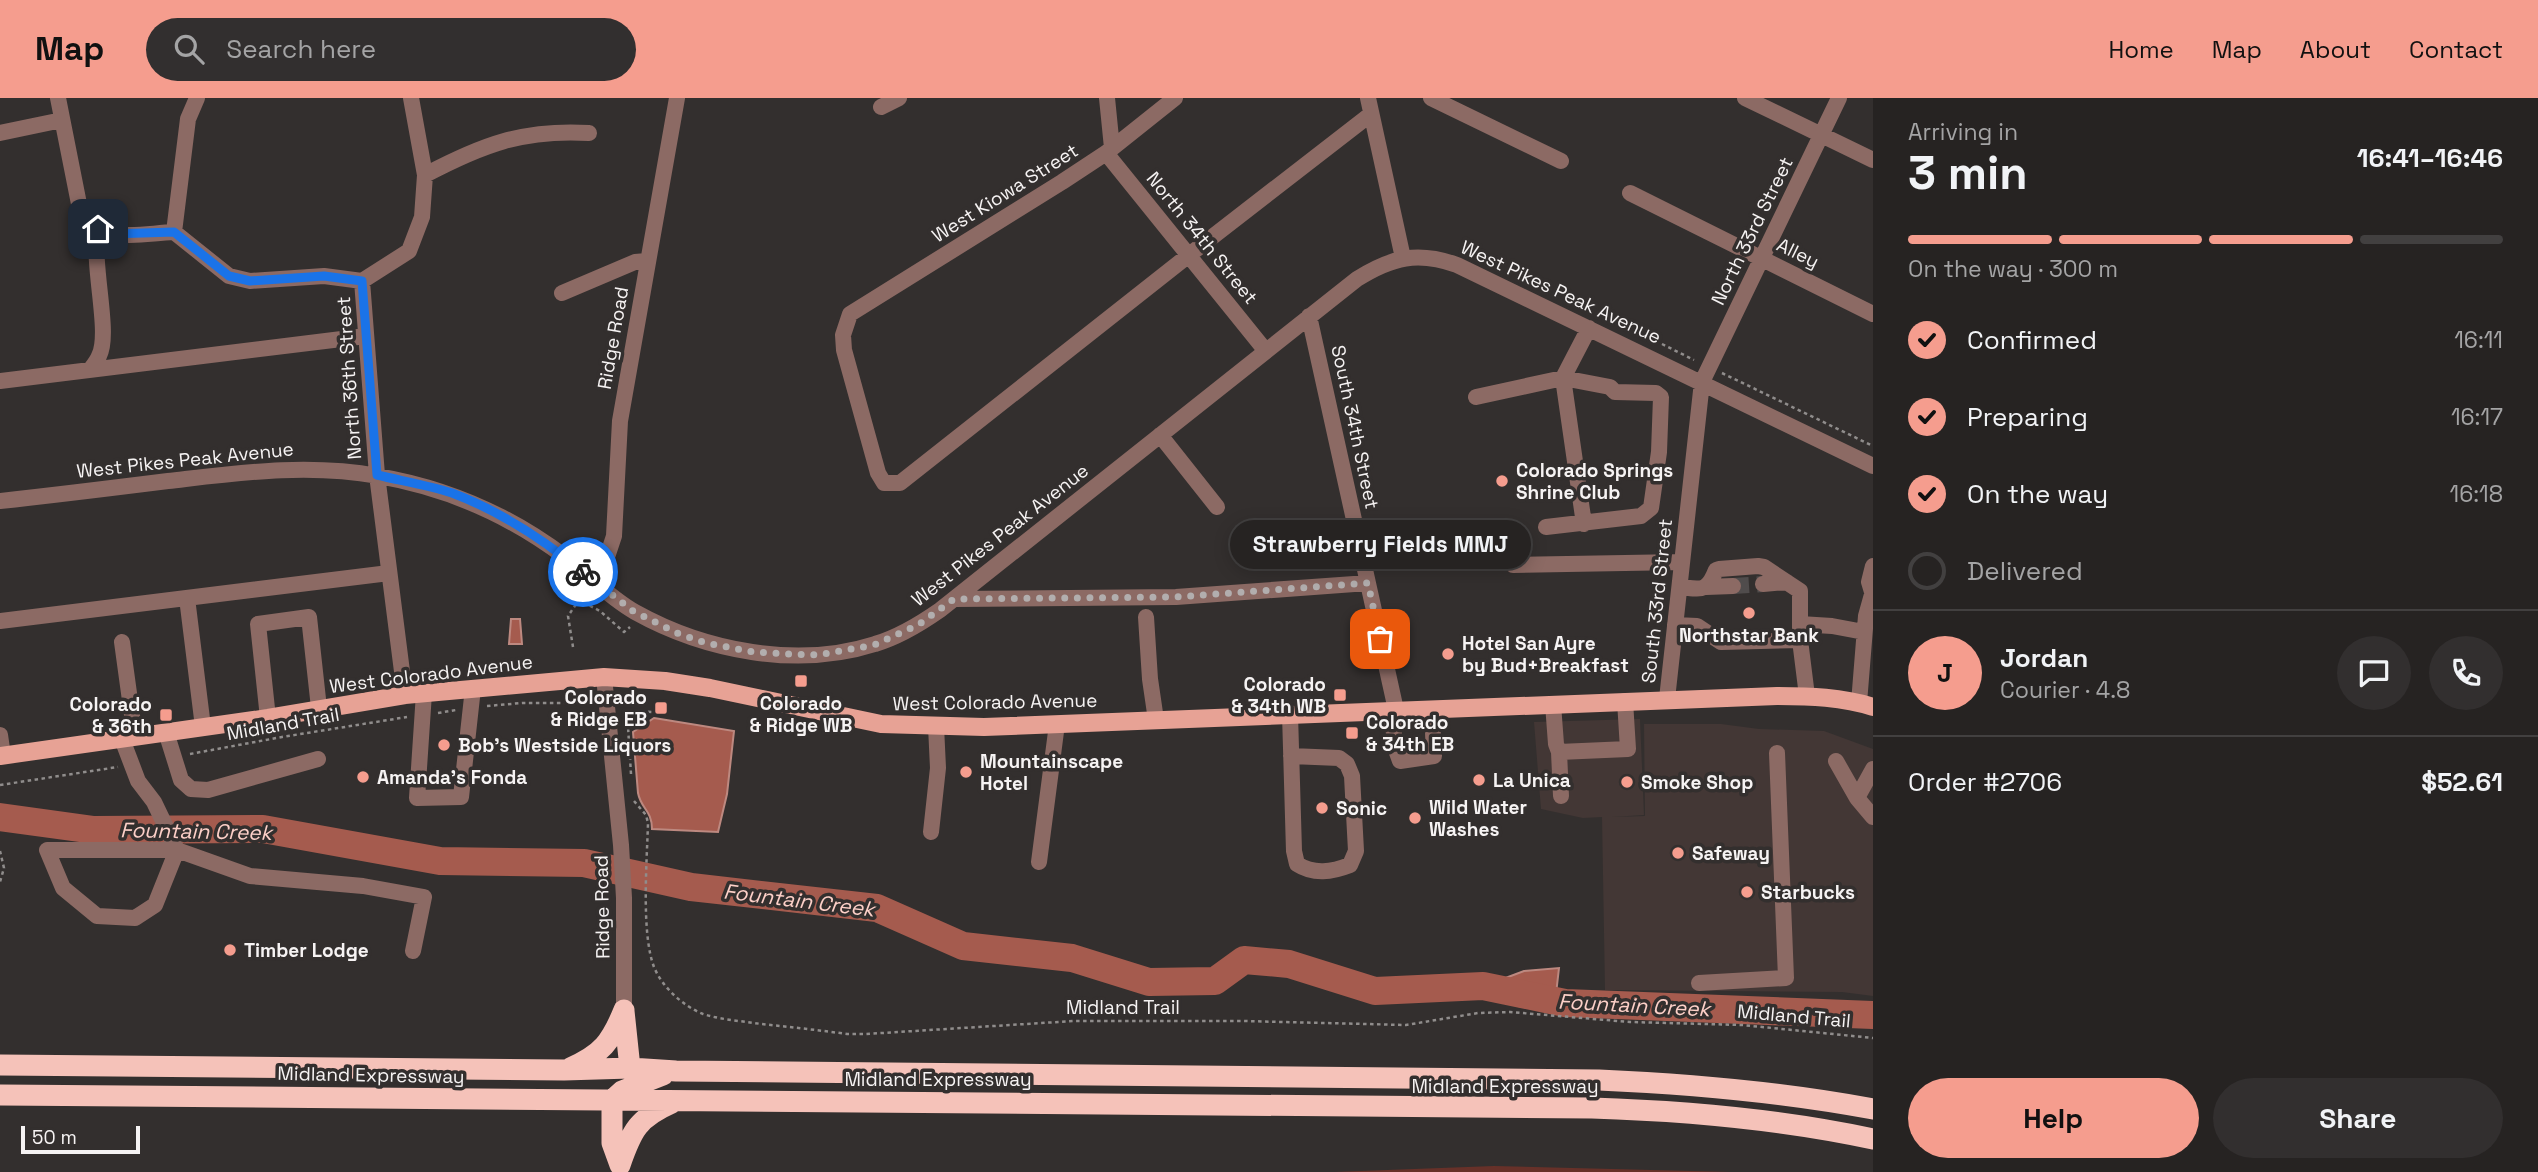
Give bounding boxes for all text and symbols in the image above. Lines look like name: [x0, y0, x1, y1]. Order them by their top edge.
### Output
search box: [146, 18, 636, 81]
text: Map: [35, 28, 104, 70]
icon: search: [170, 30, 208, 68]
text: Search here: [226, 32, 376, 66]
text: Home: [2108, 34, 2174, 65]
text: Map: [2212, 34, 2262, 65]
text: About: [2300, 34, 2371, 65]
text: Contact: [2409, 34, 2503, 65]
text: Arriving in: [1908, 117, 2018, 147]
street label: West Kiowa Street: [927, 138, 1083, 248]
text: 16:41–16:46: [2357, 141, 2503, 175]
text: 3 min: [1908, 144, 2028, 202]
street label: North 33rd Street: [1705, 153, 1799, 309]
street label: North 34th Street: [1141, 167, 1263, 309]
pin: [68, 199, 128, 259]
icon: home: [79, 210, 117, 248]
street label: Alley: [1773, 232, 1823, 274]
street label: West Pikes Peak Avenue: [1457, 235, 1665, 349]
text: On the way · 300 m: [1908, 254, 2118, 284]
street label: Ridge Road: [592, 285, 634, 391]
street label: North 36th Street: [331, 296, 367, 460]
icon: check: [1908, 321, 1946, 359]
text: Confirmed: [1967, 323, 2097, 357]
text: 16:11: [2454, 325, 2503, 355]
street label: South 34th Street: [1325, 343, 1385, 511]
icon: check: [1908, 398, 1946, 436]
text: Preparing: [1967, 400, 2088, 434]
text: 16:17: [2451, 402, 2503, 432]
street label: West Pikes Peak Avenue: [75, 436, 295, 484]
street label: West Pikes Peak Avenue: [906, 458, 1094, 612]
place label: Colorado Springs Shrine Club: [1516, 458, 1673, 505]
marker: Colorado Springs Shrine Club: [1494, 473, 1510, 489]
icon: check: [1908, 475, 1946, 513]
text: On the way: [1967, 477, 2108, 511]
text: 16:18: [2450, 479, 2503, 509]
street label: South 33rd Street: [1636, 518, 1678, 684]
callout: Strawberry Fields MMJ: [1230, 520, 1530, 569]
text: Strawberry Fields MMJ: [1253, 529, 1508, 559]
courier: [548, 537, 618, 607]
icon: bike: [564, 553, 602, 591]
text: Delivered: [1967, 554, 2083, 588]
marker: Northstar Bank: [1741, 605, 1757, 621]
pin: [1350, 609, 1410, 669]
icon: bag: [1361, 620, 1399, 658]
place label: Northstar Bank: [1679, 623, 1819, 648]
place label: Hotel San Ayre by Bud+Breakfast: [1462, 631, 1629, 678]
button: chat: [2337, 636, 2411, 710]
button: phone: [2429, 636, 2503, 710]
text: Jordan: [2000, 641, 2088, 675]
marker: Hotel San Ayre by Bud+Breakfast: [1440, 646, 1456, 662]
street label: West Colorado Avenue: [328, 649, 534, 699]
text: J: [1937, 656, 1953, 690]
place label: Colorado & 34th WB: [1232, 672, 1326, 719]
marker: Colorado & Ridge WB: [793, 673, 809, 689]
text: Courier · 4.8: [2000, 675, 2130, 705]
place label: Colorado & Ridge EB: [551, 685, 647, 732]
marker: Colorado & 34th WB: [1332, 687, 1348, 703]
street label: West Colorado Avenue: [893, 688, 1097, 716]
place label: Colorado & Ridge WB: [750, 691, 852, 738]
place label: Colorado & 36th: [70, 692, 152, 739]
marker: Colorado & Ridge EB: [653, 700, 669, 716]
street label: Midland Trail: [225, 702, 341, 746]
marker: Colorado & 36th: [158, 707, 174, 723]
place label: Colorado & 34th EB: [1366, 710, 1454, 757]
marker: Colorado & 34th EB: [1344, 725, 1360, 741]
place label: Bob's Westside Liquors: [458, 733, 671, 758]
marker: Bob's Westside Liquors: [436, 737, 452, 753]
place label: Mountainscape Hotel: [980, 749, 1123, 796]
marker: Mountainscape Hotel: [958, 764, 974, 780]
place label: Amanda's Fonda: [377, 765, 527, 790]
text: Order #2706: [1908, 765, 2062, 799]
text: $52.61: [2421, 765, 2503, 799]
place label: La Unica: [1493, 768, 1571, 793]
marker: Amanda's Fonda: [355, 769, 371, 785]
place label: Smoke Shop: [1641, 770, 1753, 795]
marker: La Unica: [1471, 772, 1487, 788]
marker: Smoke Shop: [1619, 774, 1635, 790]
place label: Wild Water Washes: [1429, 795, 1527, 842]
place label: Sonic: [1336, 796, 1387, 821]
marker: Sonic: [1314, 800, 1330, 816]
marker: Wild Water Washes: [1407, 810, 1423, 826]
water label: Fountain Creek: [120, 816, 275, 846]
place label: Safeway: [1692, 841, 1770, 866]
marker: Safeway: [1670, 845, 1686, 861]
street label: Ridge Road: [589, 855, 615, 959]
water label: Fountain Creek: [722, 877, 879, 923]
place label: Starbucks: [1761, 880, 1855, 905]
marker: Starbucks: [1739, 884, 1755, 900]
place label: Timber Lodge: [244, 938, 369, 963]
marker: Timber Lodge: [222, 942, 238, 958]
water label: Fountain Creek: [1557, 988, 1713, 1023]
street label: Midland Trail: [1066, 995, 1180, 1020]
street label: Midland Trail: [1736, 999, 1852, 1033]
street label: Midland Expressway: [277, 1061, 465, 1089]
street label: Midland Expressway: [844, 1067, 1032, 1092]
street label: Midland Expressway: [1411, 1074, 1599, 1099]
button: Help: [1908, 1078, 2199, 1158]
button: Share: [2213, 1078, 2503, 1158]
scale bar: [21, 1123, 140, 1155]
text: 50 m: [32, 1125, 77, 1150]

